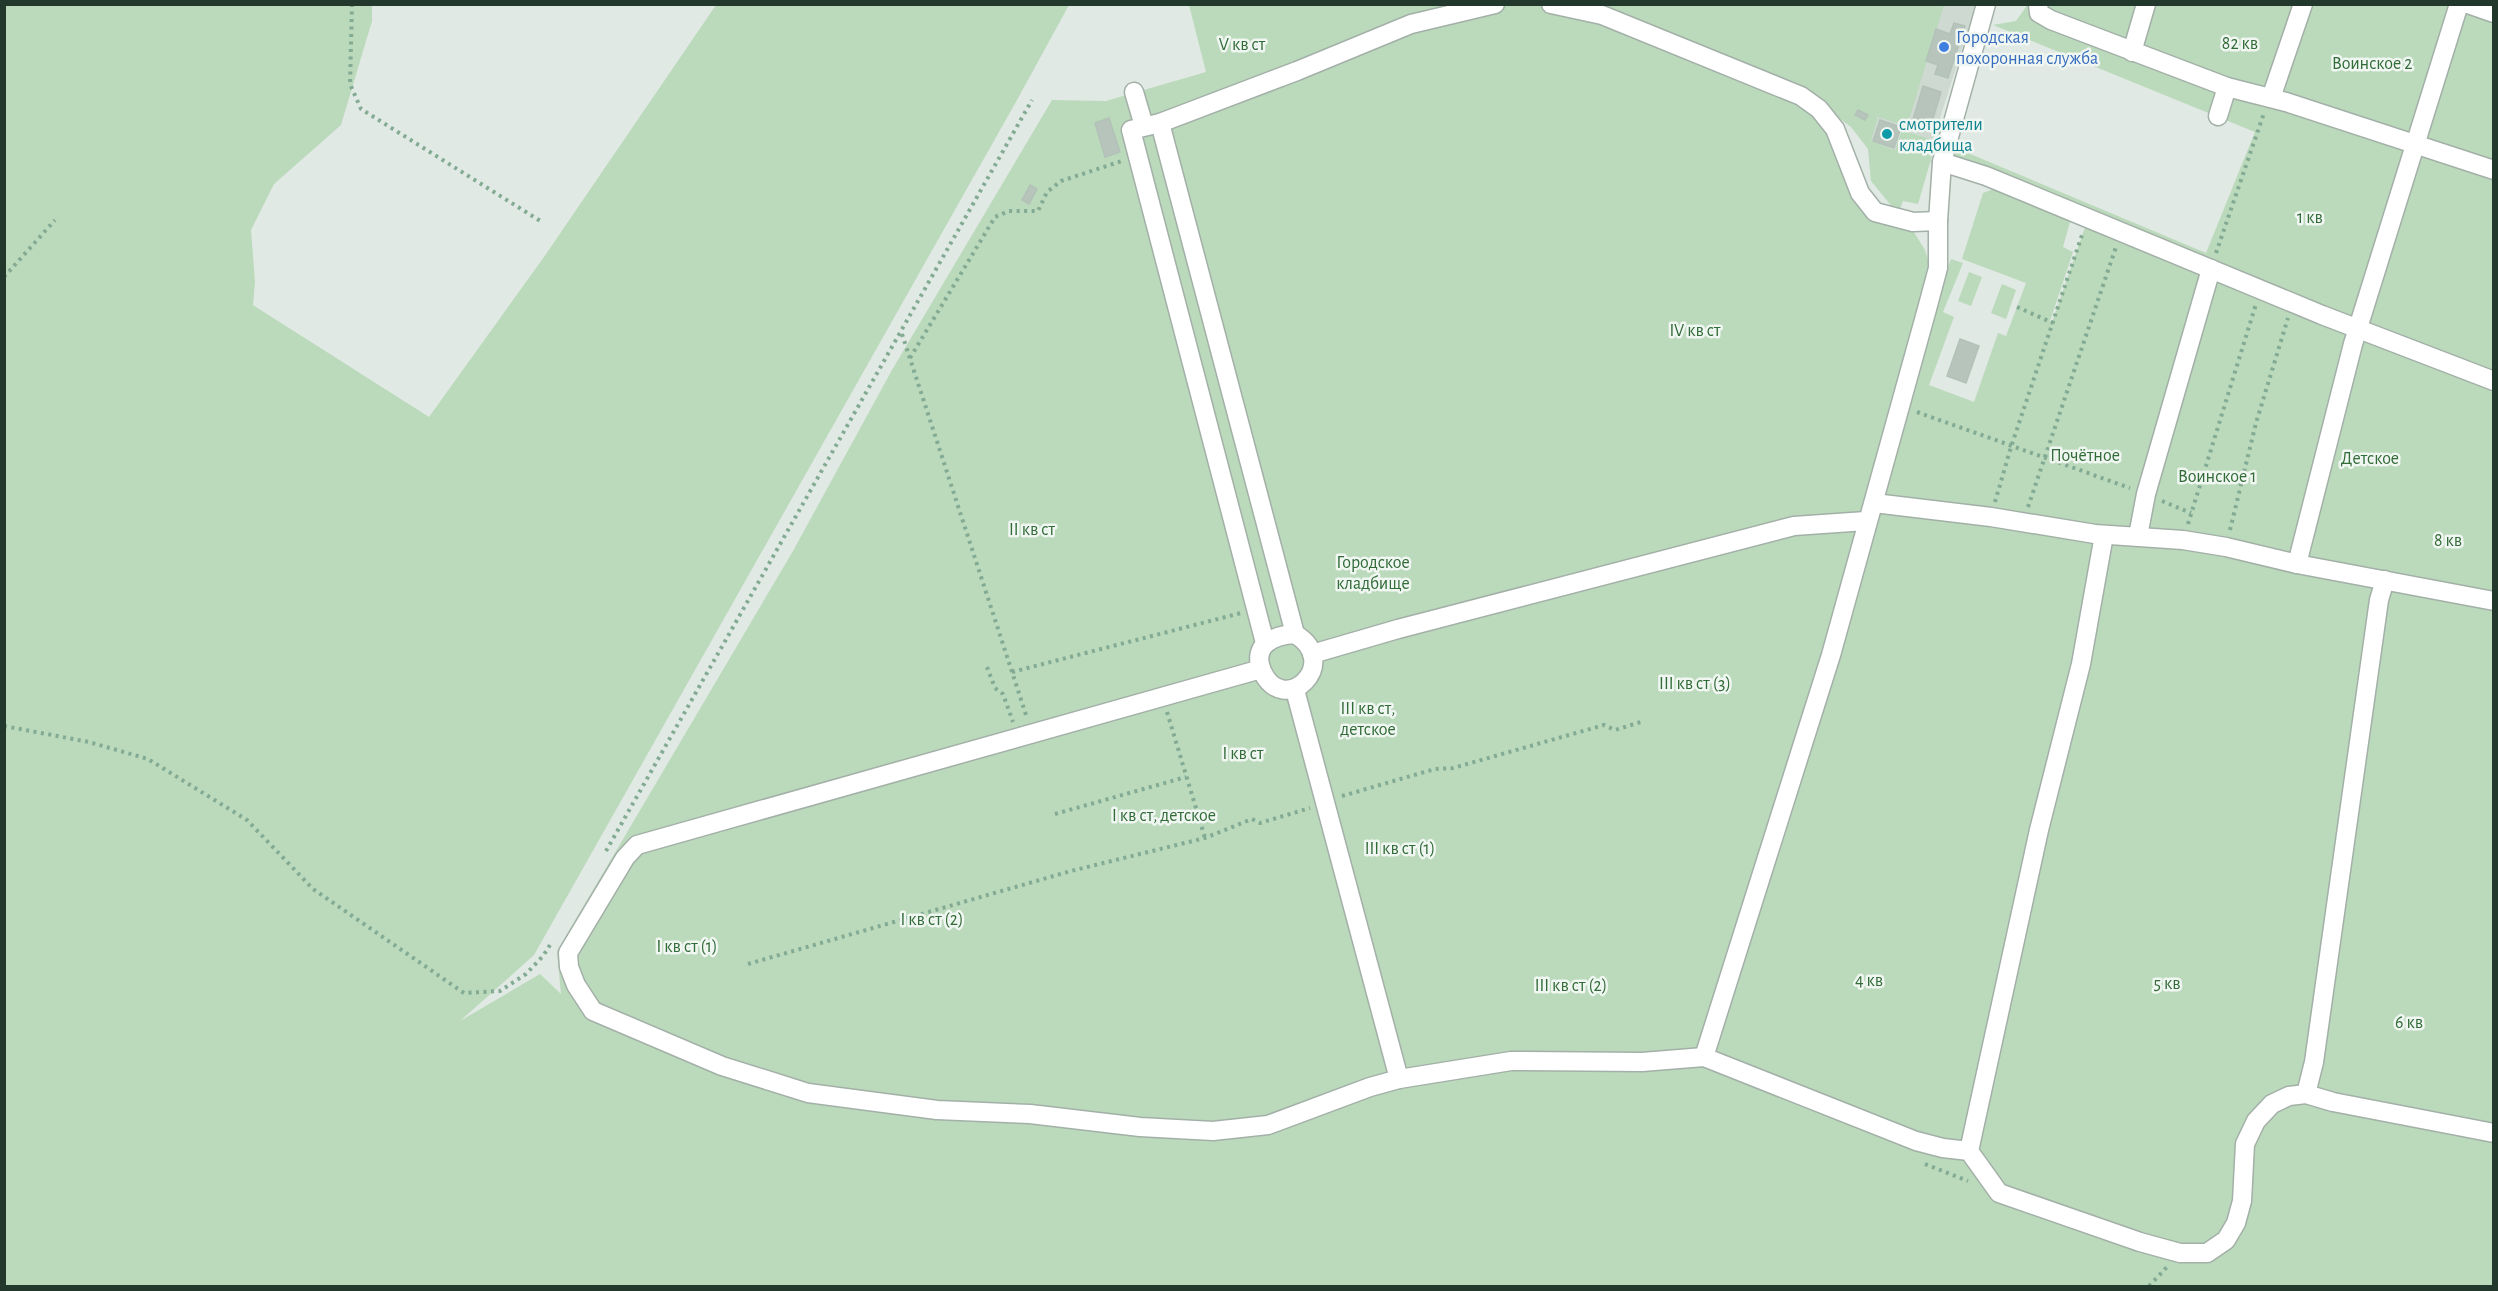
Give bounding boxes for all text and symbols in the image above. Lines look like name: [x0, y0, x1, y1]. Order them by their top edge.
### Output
place label: Городская похоронная служба: [1956, 29, 2098, 68]
park label: 82 кв: [2222, 35, 2258, 53]
park label: V кв ст: [1219, 36, 1266, 54]
marker: Городская похоронная служба: [1937, 40, 1951, 54]
park label: Воинское 2: [2332, 55, 2412, 73]
place label: смотрители кладбища: [1899, 116, 1983, 155]
marker: смотрители кладбища: [1880, 127, 1894, 141]
park label: 1 кв: [2297, 209, 2323, 227]
park label: IV кв ст: [1670, 322, 1721, 340]
park label: Почётное: [2050, 447, 2120, 465]
park label: Детское: [2341, 450, 2399, 468]
park label: Воинское 1: [2178, 468, 2256, 486]
park label: II кв ст: [1009, 521, 1055, 539]
park label: 8 кв: [2434, 532, 2462, 550]
park label: Городское кладбище: [1336, 554, 1410, 593]
park label: III кв ст (3): [1659, 675, 1731, 693]
park label: III кв ст, детское: [1340, 700, 1396, 739]
park label: I кв ст: [1222, 745, 1264, 763]
park label: I кв ст, детское: [1112, 807, 1216, 825]
park label: III кв ст (1): [1365, 840, 1435, 858]
park label: I кв ст (2): [901, 911, 963, 929]
park label: I кв ст (1): [657, 938, 717, 956]
park label: 4 кв: [1855, 972, 1883, 990]
park label: 5 кв: [2153, 975, 2181, 993]
park label: III кв ст (2): [1535, 977, 1607, 995]
park label: 6 кв: [2395, 1014, 2423, 1032]

